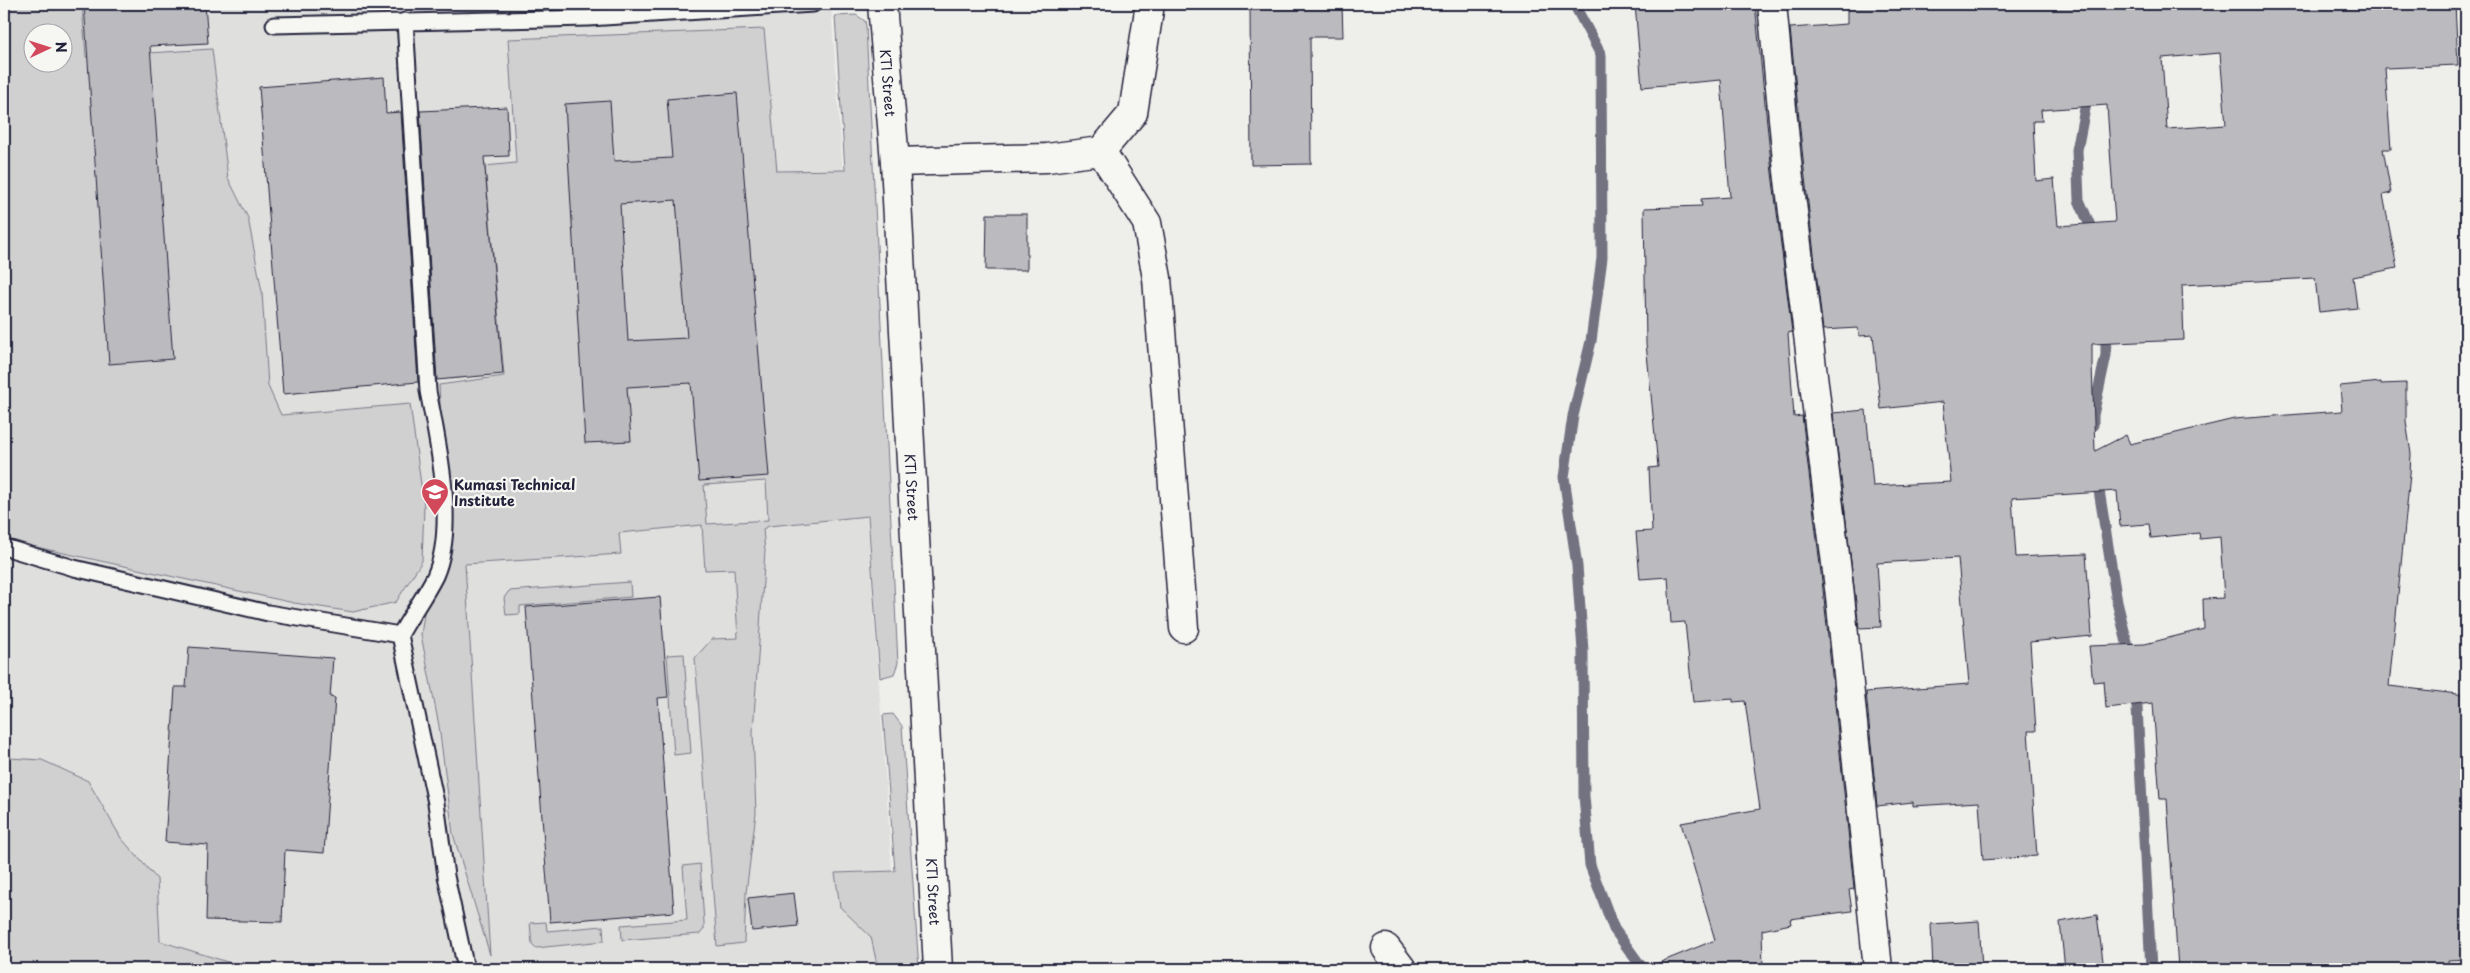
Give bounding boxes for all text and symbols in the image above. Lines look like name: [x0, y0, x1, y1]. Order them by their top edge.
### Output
north arrow: [22, 22, 72, 72]
text: N: [51, 41, 72, 53]
street label: KTI Street: [875, 48, 902, 117]
street label: KTI Street: [900, 453, 925, 522]
place label: Kumasi Technical Institute: [454, 474, 575, 511]
school or university icon: Kumasi Technical Institute: [420, 477, 450, 516]
street label: KTI Street: [922, 857, 946, 926]

